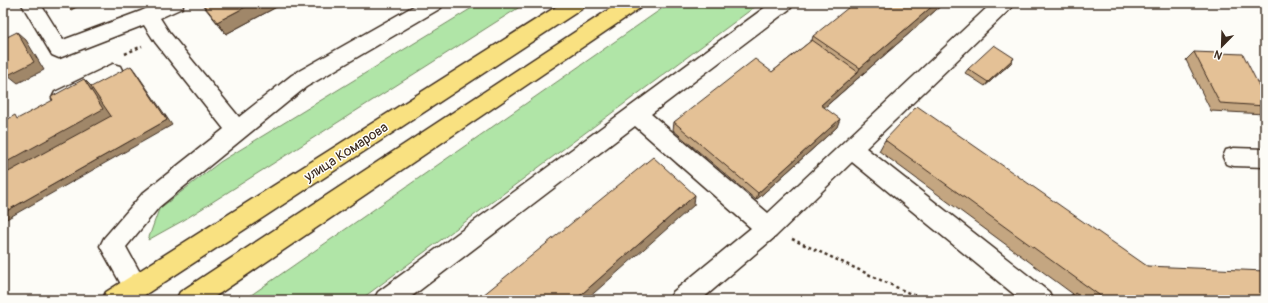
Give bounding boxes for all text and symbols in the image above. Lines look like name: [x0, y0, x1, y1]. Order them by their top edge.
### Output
north arrow: [1202, 26, 1242, 66]
text: N: [1212, 47, 1224, 62]
street label: улица Комарова: [300, 119, 391, 186]

